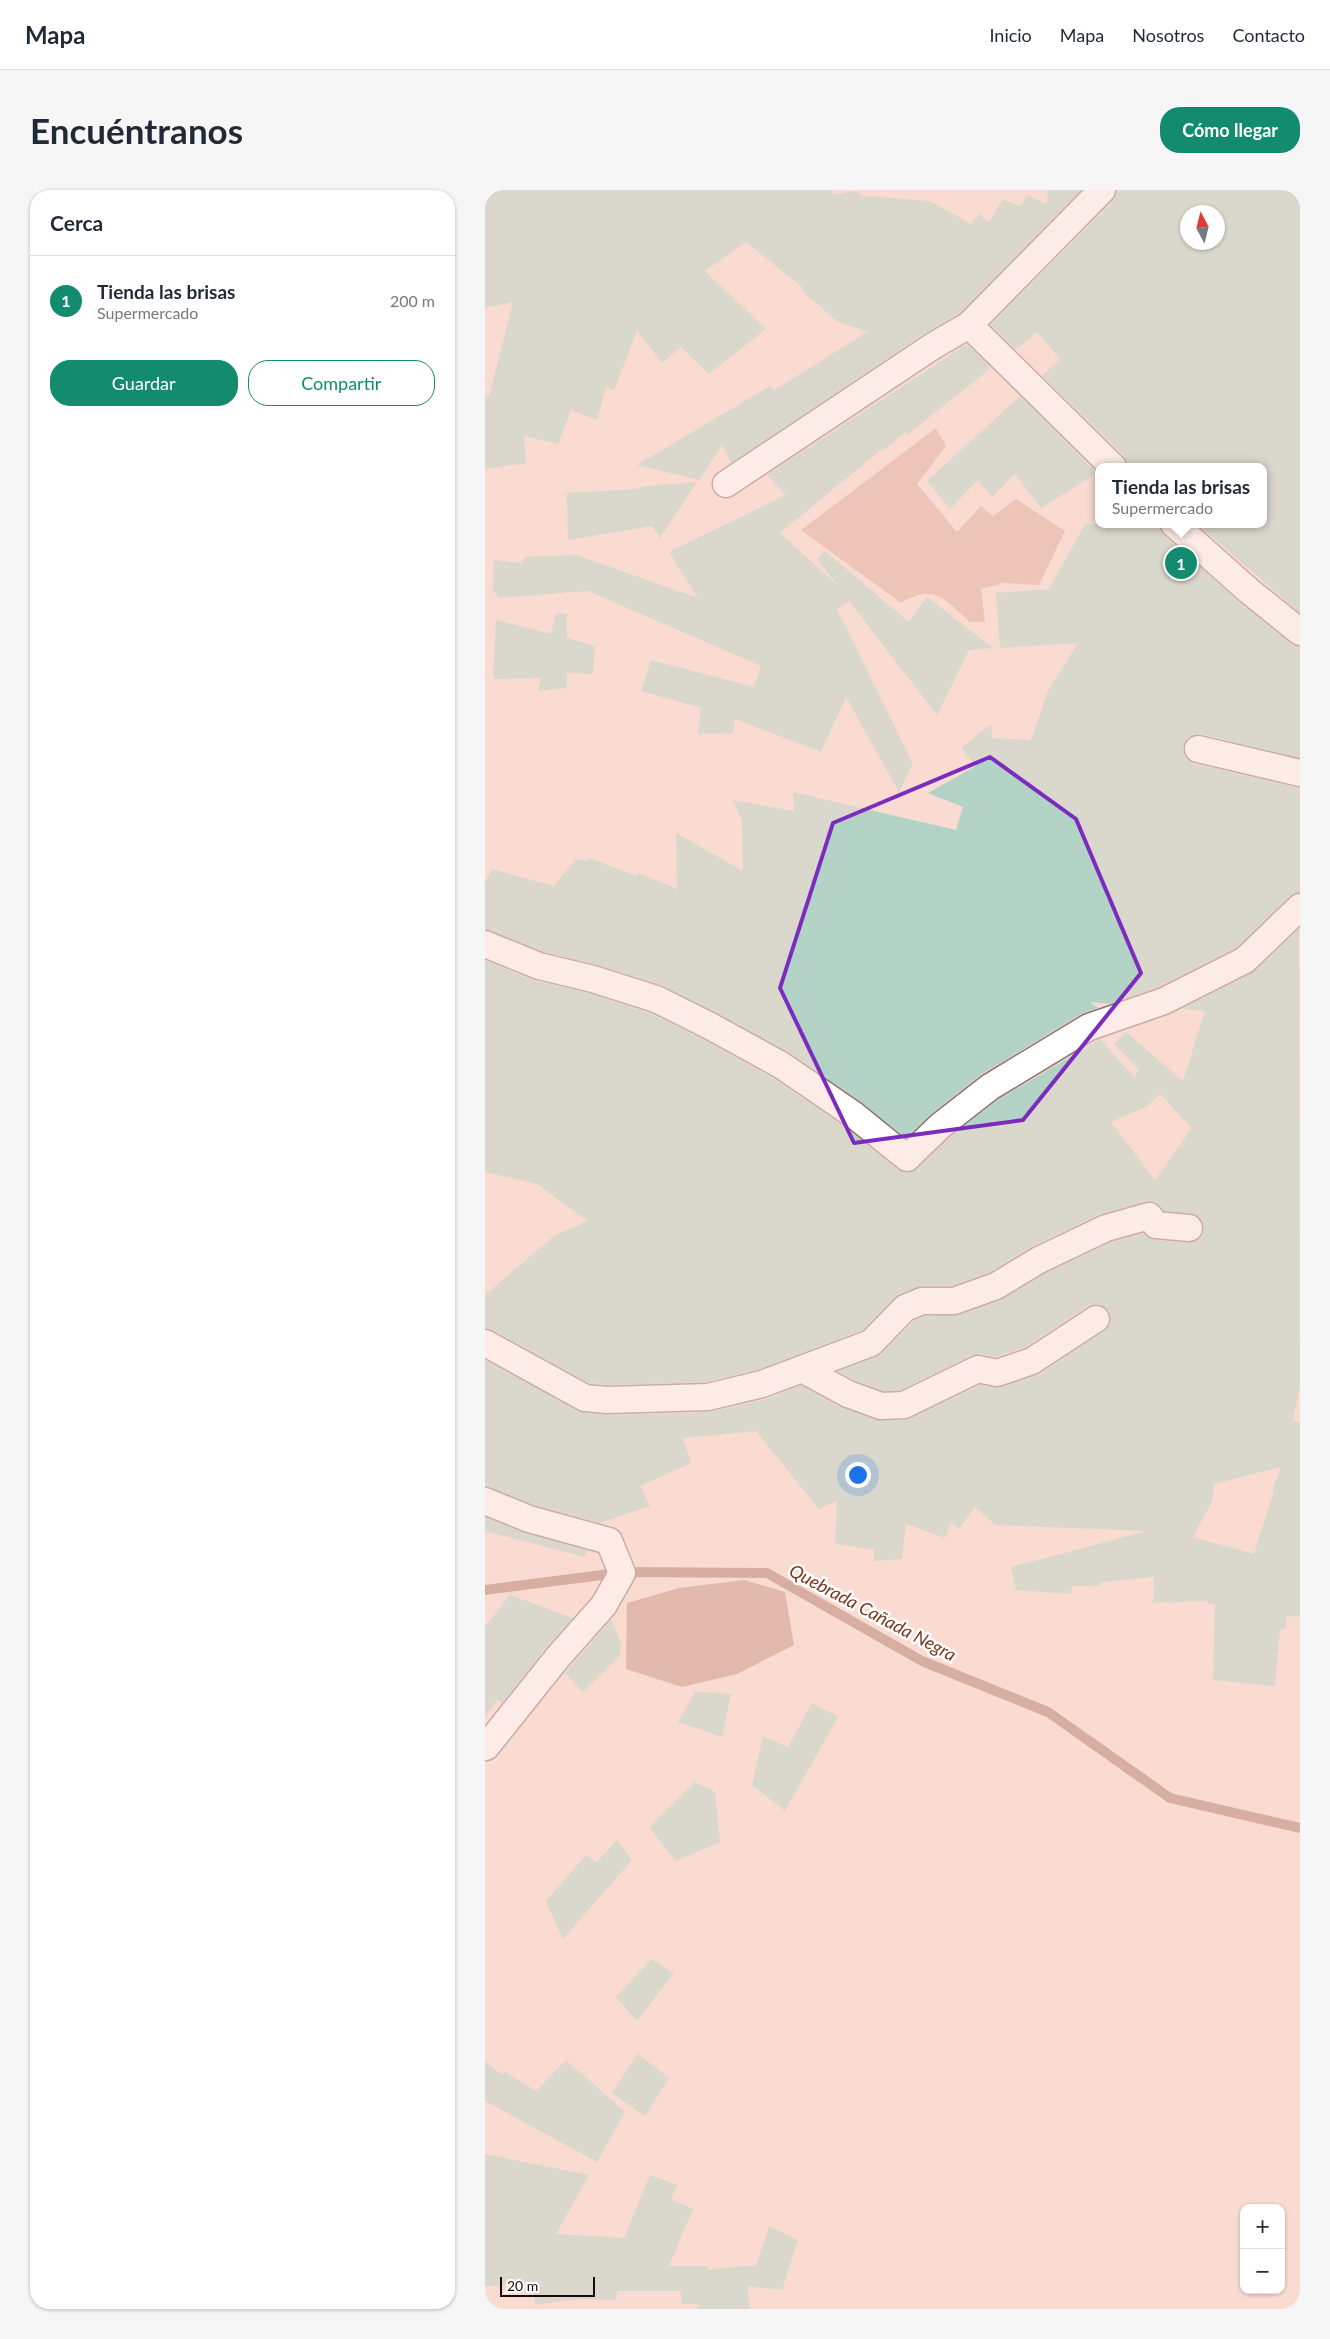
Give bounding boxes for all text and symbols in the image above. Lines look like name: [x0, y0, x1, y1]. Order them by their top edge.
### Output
text: Mapa: [25, 20, 85, 49]
text: Inicio: [989, 24, 1032, 46]
text: Mapa: [1060, 24, 1104, 46]
text: Nosotros: [1132, 24, 1204, 46]
text: Contacto: [1232, 24, 1305, 46]
button: Cómo llegar: [1160, 107, 1300, 153]
text: Encuéntranos: [30, 109, 243, 151]
north arrow: [1180, 205, 1225, 250]
text: Cerca: [50, 210, 103, 235]
text: Tienda las brisas: [97, 280, 235, 303]
text: 1: [61, 291, 71, 310]
text: 200 m: [390, 291, 435, 310]
text: Supermercado: [97, 303, 198, 322]
button: Guardar: [50, 360, 238, 406]
button: Compartir: [248, 360, 435, 406]
popup: [1095, 463, 1267, 528]
text: Tienda las brisas: [1112, 475, 1250, 498]
text: Supermercado: [1112, 498, 1213, 517]
pin: 1: [1165, 544, 1197, 582]
your location: [845, 1462, 871, 1488]
water label: Quebrada Cañada Negra: [786, 1559, 960, 1665]
map controls: [1240, 2204, 1285, 2294]
button: +: [1240, 2204, 1285, 2249]
button: −: [1240, 2249, 1285, 2294]
scale bar: [500, 2274, 595, 2297]
text: 20 m: [507, 2277, 538, 2294]

